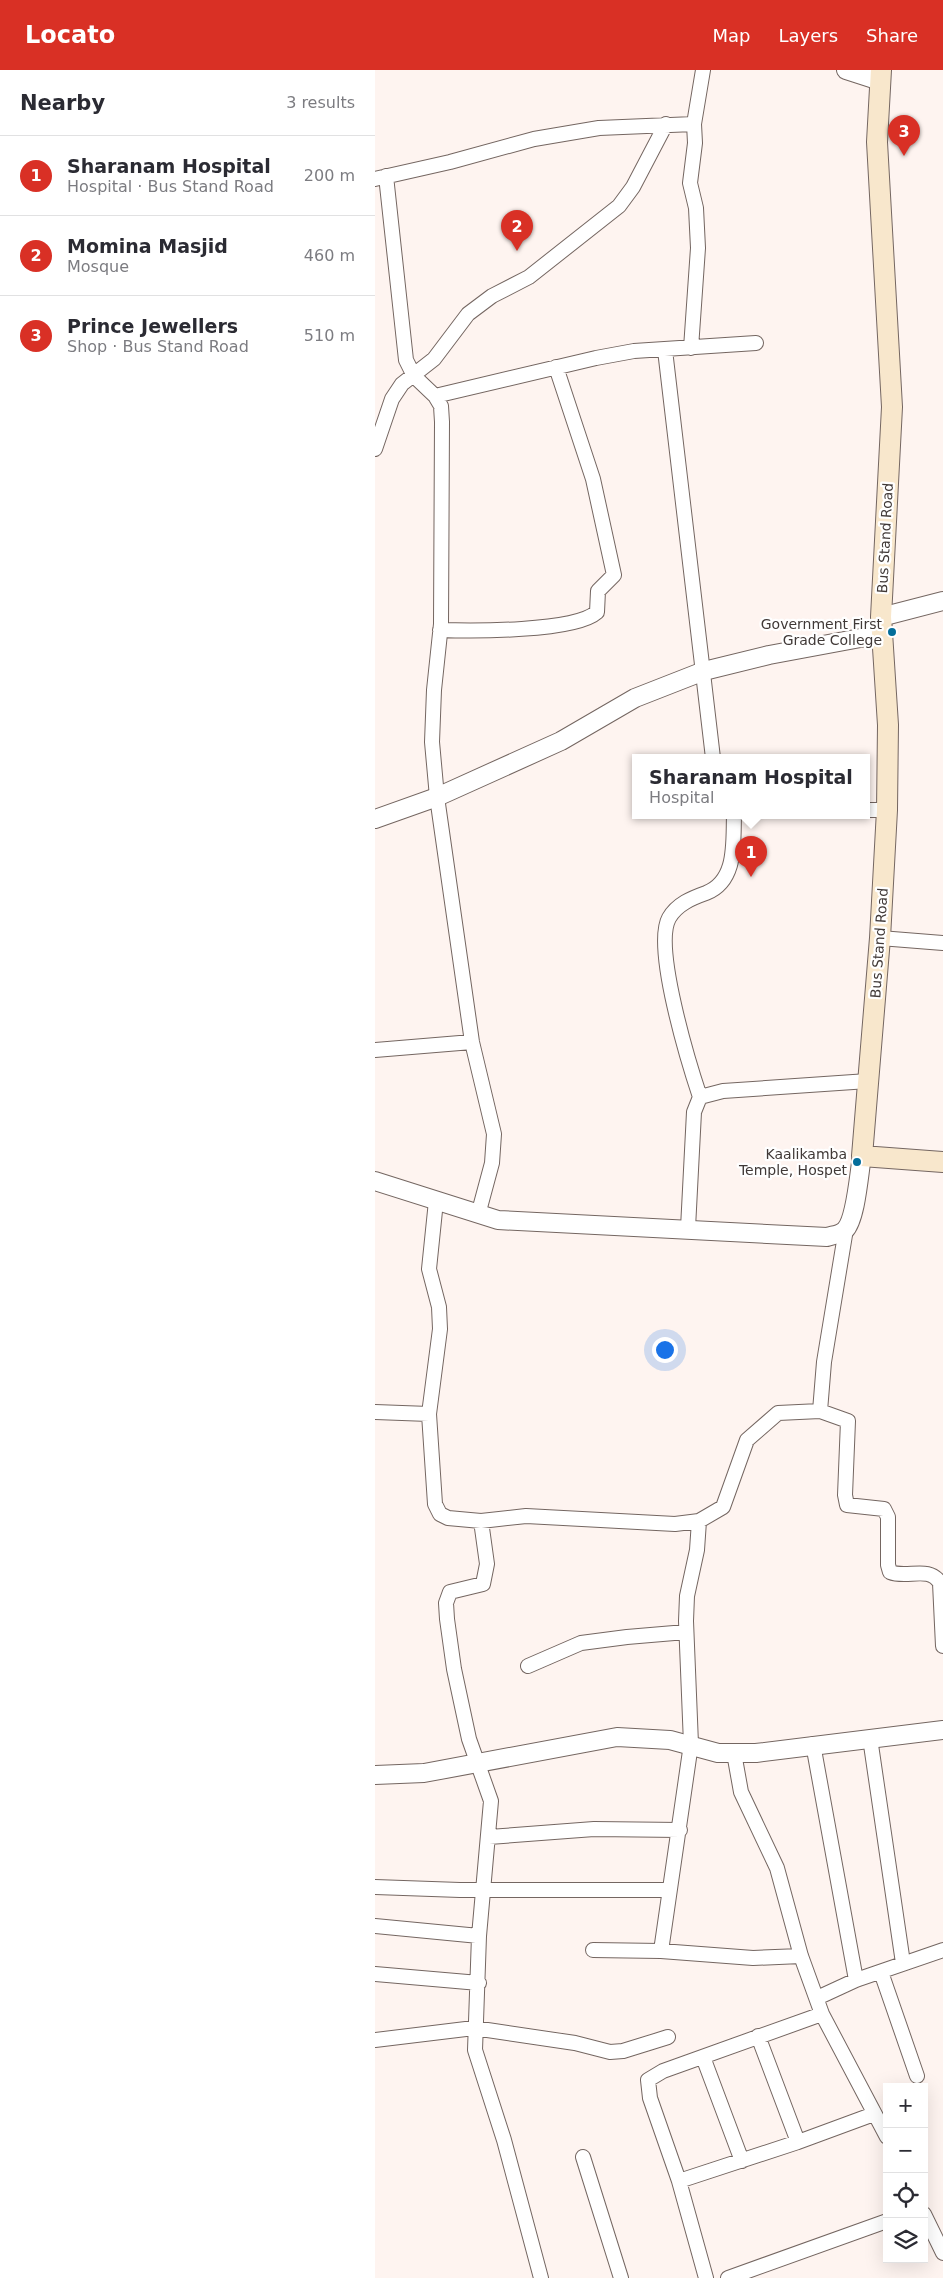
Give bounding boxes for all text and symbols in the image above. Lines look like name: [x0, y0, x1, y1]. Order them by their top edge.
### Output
text: Locato: [25, 21, 115, 49]
text: Map: [712, 25, 750, 46]
text: Layers: [778, 25, 838, 46]
text: Share: [866, 25, 918, 46]
text: Nearby: [20, 91, 105, 115]
text: 3 results: [286, 93, 355, 112]
pin: 3: [888, 115, 920, 156]
text: Sharanam Hospital: [67, 155, 271, 177]
text: 1: [30, 166, 42, 185]
text: 200 m: [304, 166, 355, 185]
text: Hospital · Bus Stand Road: [67, 177, 274, 196]
pin: 2: [501, 210, 533, 251]
text: Momina Masjid: [67, 235, 228, 257]
text: 2: [30, 246, 42, 265]
text: 460 m: [304, 246, 355, 265]
text: Mosque: [67, 257, 129, 276]
text: Prince Jewellers: [67, 315, 238, 337]
text: 3: [30, 326, 42, 345]
text: 510 m: [304, 326, 355, 345]
text: Shop · Bus Stand Road: [67, 337, 249, 356]
street label: Bus Stand Road: [874, 482, 896, 594]
place label: Government First Grade College: [761, 616, 882, 648]
marker: Government First Grade College: [886, 626, 898, 638]
popup: [632, 754, 870, 819]
text: Sharanam Hospital: [649, 766, 853, 788]
text: Hospital: [649, 788, 714, 807]
pin: 1: [735, 836, 767, 877]
street label: Bus Stand Road: [867, 887, 891, 999]
place label: Kaalikamba Temple, Hospet: [738, 1146, 848, 1178]
marker: Kaalikamba Temple, Hospet: [851, 1156, 863, 1168]
your location: [652, 1337, 678, 1363]
map controls: [883, 2083, 928, 2263]
button: +: [883, 2083, 928, 2128]
button: −: [883, 2128, 928, 2173]
button: locate: [883, 2173, 928, 2218]
button: layers: [883, 2218, 928, 2263]

